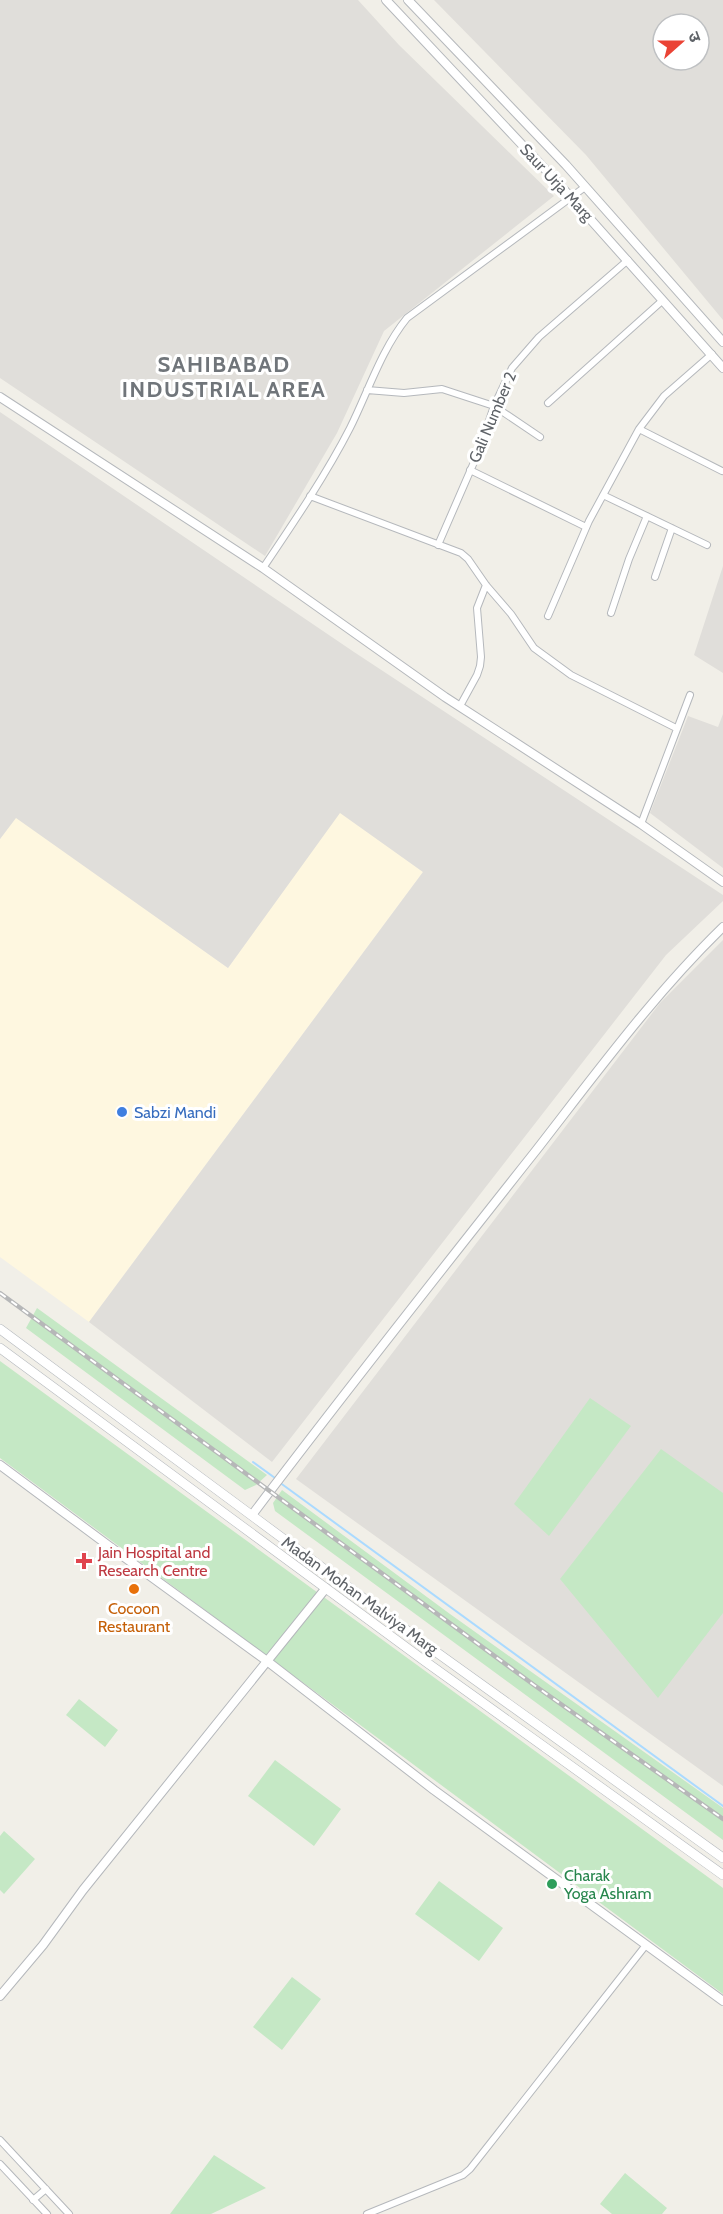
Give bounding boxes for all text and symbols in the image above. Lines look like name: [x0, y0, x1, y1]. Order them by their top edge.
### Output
north arrow: [651, 12, 711, 72]
text: उ: [684, 29, 705, 45]
street label: Saur Urja Marg: [516, 140, 598, 226]
district label: SAHIBABAD INDUSTRIAL AREA: [122, 351, 326, 403]
street label: Gali Number 2: [465, 369, 520, 465]
place label: Sabzi Mandi: [134, 1103, 216, 1122]
marker: Sabzi Mandi: [115, 1105, 129, 1119]
street label: Madan Mohan Malviya Marg: [278, 1532, 442, 1659]
place label: Jain Hospital and Research Centre: [97, 1543, 210, 1580]
marker: Jain Hospital and Research Centre: [75, 1552, 93, 1570]
marker: Cocoon Restaurant: [127, 1582, 141, 1596]
place label: Cocoon Restaurant: [98, 1599, 171, 1636]
place label: Charak Yoga Ashram: [563, 1866, 652, 1903]
marker: Charak Yoga Ashram: [545, 1877, 559, 1891]

